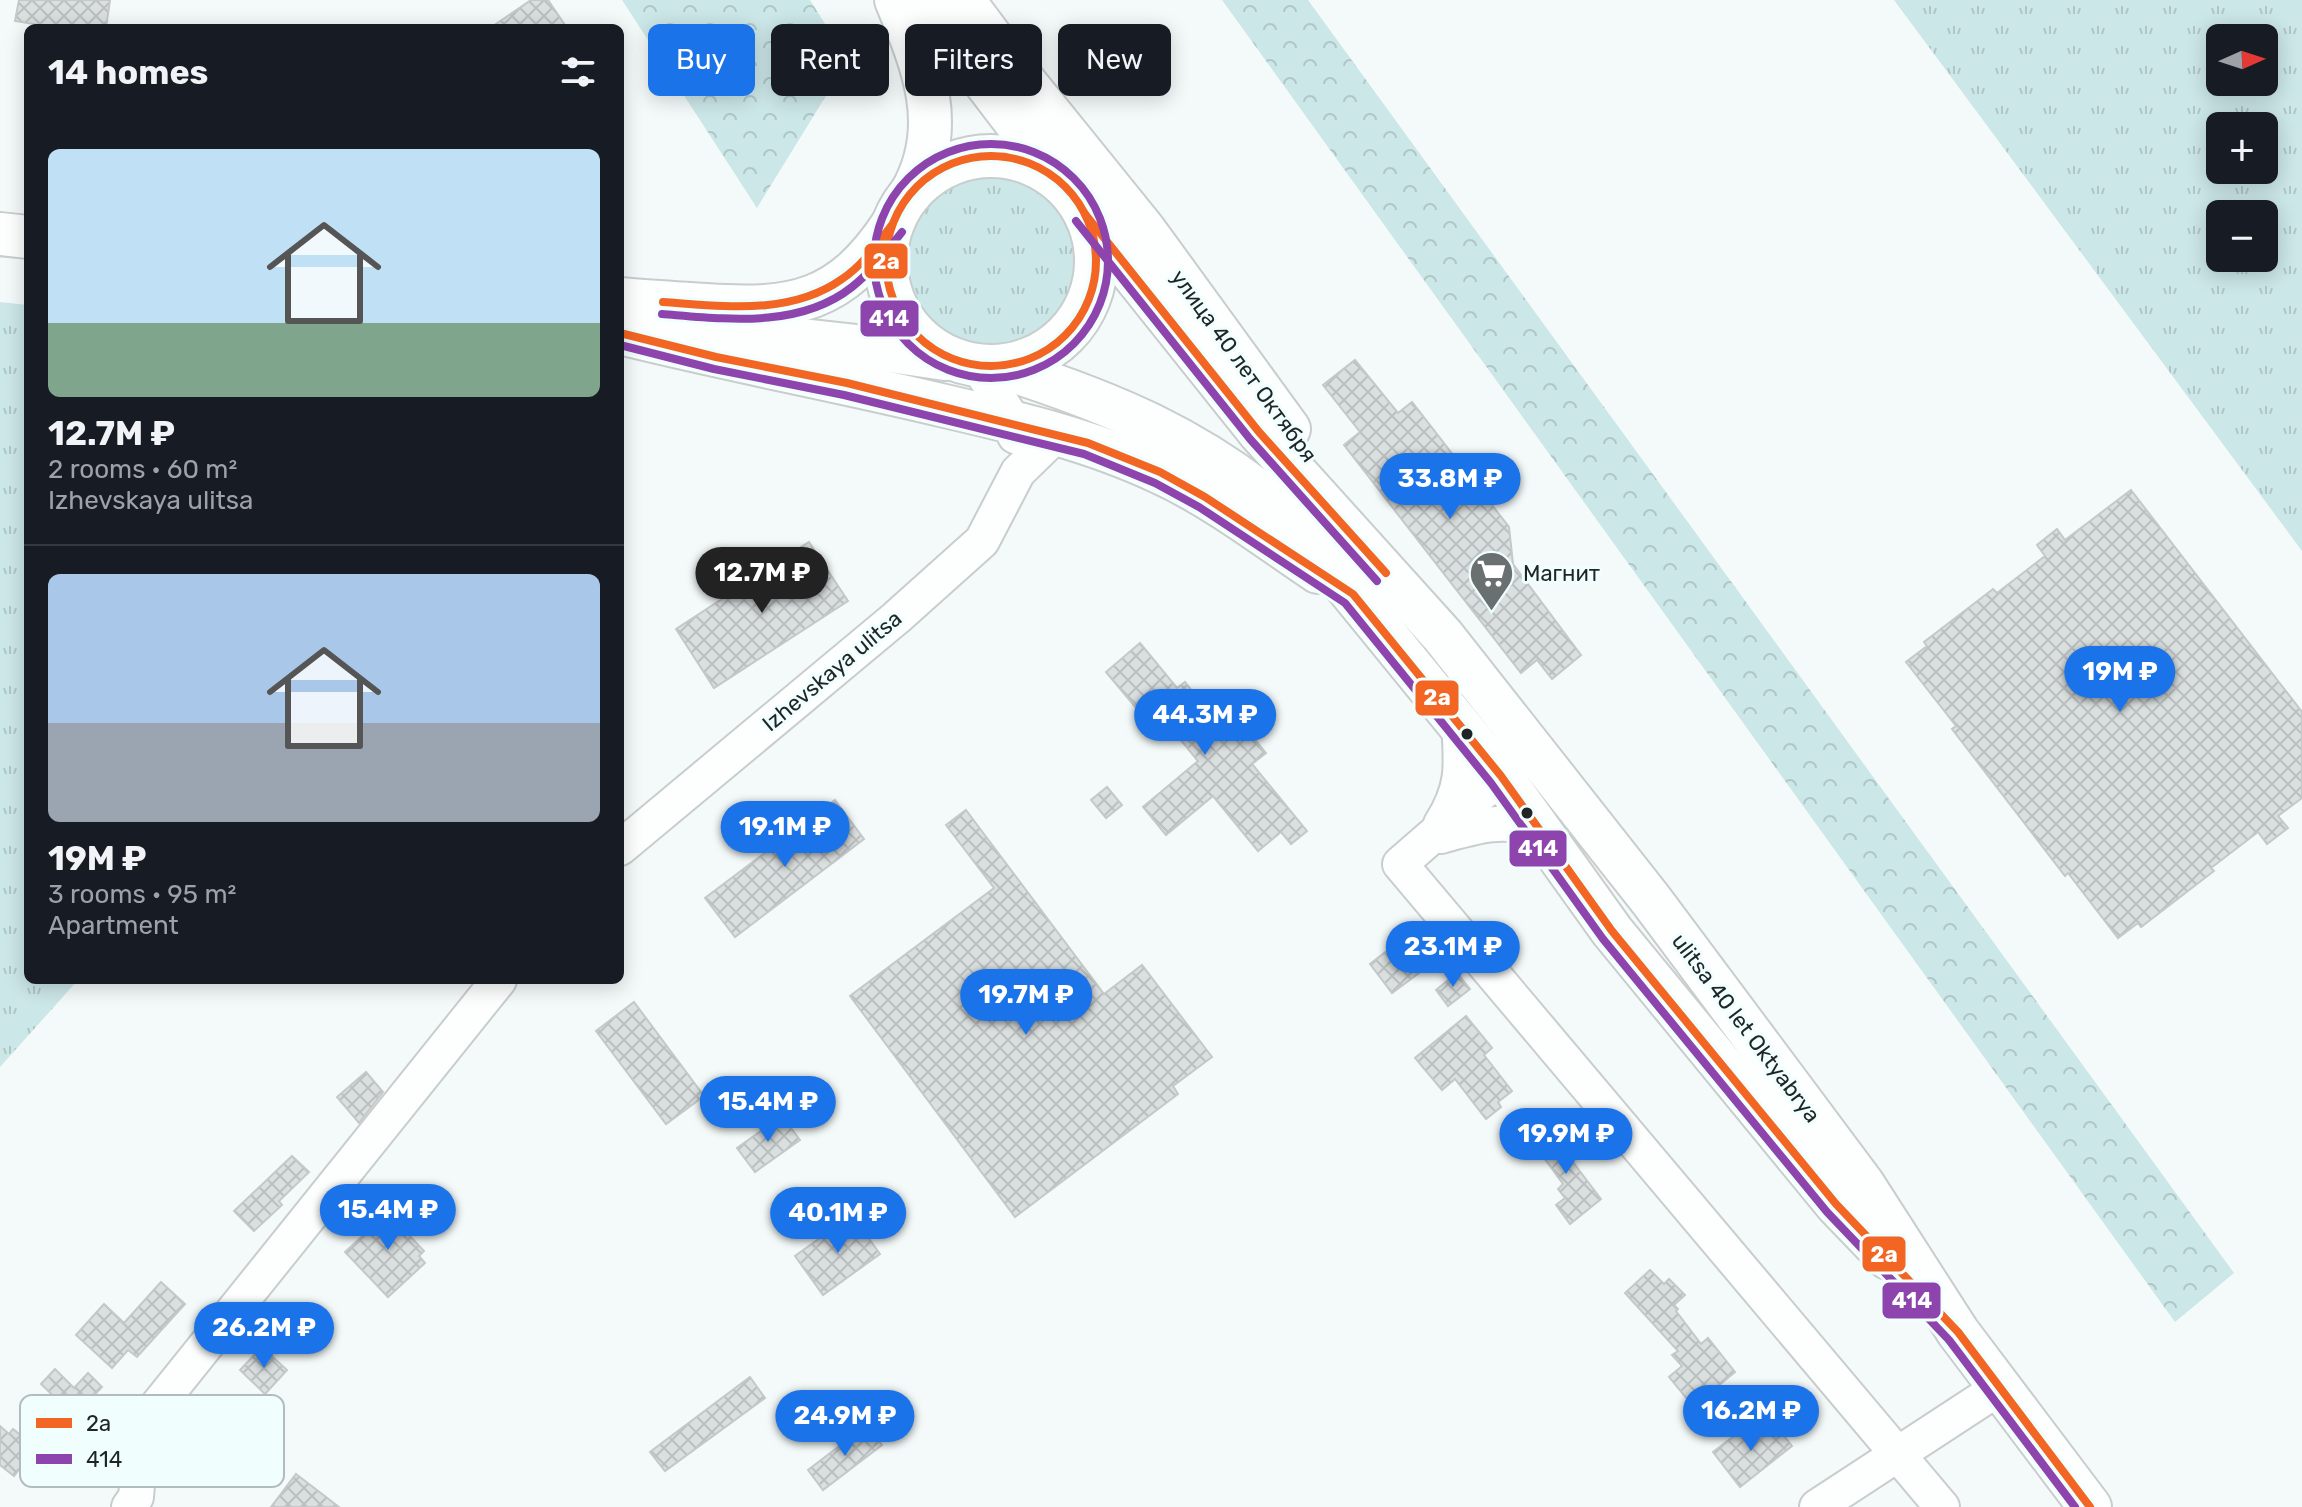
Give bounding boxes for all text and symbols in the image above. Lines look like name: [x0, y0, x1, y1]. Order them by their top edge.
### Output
chip: Buy: [648, 24, 755, 96]
chip: Rent: [771, 24, 889, 96]
chip: Filters: [905, 24, 1042, 96]
chip: New: [1058, 24, 1171, 96]
north arrow: [2206, 24, 2278, 96]
map controls: [2206, 24, 2278, 272]
icon: filters: [556, 50, 600, 94]
text: 14 homes: [48, 52, 208, 93]
button: +: [2206, 112, 2278, 184]
button: −: [2206, 200, 2278, 272]
icon: home: [252, 201, 396, 345]
line badge: 2а: [863, 242, 909, 280]
text: 2а: [872, 248, 900, 275]
street label: улица 40 лет Октября: [1165, 265, 1323, 467]
line badge: 414: [859, 299, 920, 338]
text: 414: [869, 305, 909, 332]
text: 12.7M ₽: [48, 413, 175, 454]
pin: 33.8M ₽: [1376, 453, 1524, 521]
text: 2 rooms · 60 m²: [48, 454, 237, 485]
text: 33.8M ₽: [1398, 463, 1502, 494]
text: Izhevskaya ulitsa: [48, 485, 253, 516]
pin: 12.7M ₽: [688, 547, 836, 615]
supermarket icon: Магнит: [1468, 549, 1516, 612]
text: 12.7M ₽: [713, 557, 811, 588]
place label: Магнит: [1523, 560, 1600, 587]
street label: Izhevskaya ulitsa: [757, 605, 907, 737]
icon: home: [252, 626, 396, 770]
pin: 19M ₽: [2064, 646, 2176, 714]
text: 19M ₽: [2082, 656, 2158, 687]
line badge: 2а: [1414, 679, 1460, 717]
text: 2а: [1423, 684, 1451, 711]
pin: 44.3M ₽: [1131, 689, 1279, 757]
text: 44.3M ₽: [1152, 699, 1258, 730]
unlabelled marker: [1459, 726, 1475, 742]
pin: 19.1M ₽: [711, 801, 859, 869]
unlabelled marker: [1519, 805, 1535, 821]
text: 19.1M ₽: [739, 811, 831, 842]
line badge: 414: [1508, 829, 1568, 868]
text: 414: [1518, 835, 1558, 862]
text: 19M ₽: [48, 838, 147, 879]
text: 3 rooms · 95 m²: [48, 879, 236, 910]
text: Apartment: [48, 910, 179, 941]
pin: 23.1M ₽: [1379, 921, 1527, 989]
street label: ulitsa 40 let Oktyabrya: [1666, 928, 1826, 1128]
text: 23.1M ₽: [1404, 931, 1502, 962]
pin: 19.7M ₽: [952, 969, 1100, 1037]
text: 19.7M ₽: [978, 979, 1074, 1010]
pin: 15.4M ₽: [694, 1076, 842, 1144]
text: 15.4M ₽: [718, 1086, 818, 1117]
pin: 19.9M ₽: [1492, 1108, 1640, 1176]
text: 19.9M ₽: [1517, 1118, 1615, 1149]
pin: 15.4M ₽: [314, 1184, 462, 1252]
pin: 40.1M ₽: [764, 1187, 912, 1255]
text: 15.4M ₽: [338, 1194, 438, 1225]
text: 40.1M ₽: [788, 1197, 888, 1228]
line badge: 2а: [1861, 1235, 1907, 1273]
text: 2а: [1870, 1241, 1898, 1268]
line badge: 414: [1881, 1281, 1942, 1320]
text: 414: [1892, 1287, 1932, 1314]
pin: 26.2M ₽: [190, 1302, 338, 1370]
text: 26.2M ₽: [212, 1312, 316, 1343]
pin: 16.2M ₽: [1677, 1385, 1825, 1453]
pin: 24.9M ₽: [771, 1390, 919, 1458]
legend: [20, 1395, 284, 1487]
text: 16.2M ₽: [1701, 1395, 1801, 1426]
text: 24.9M ₽: [793, 1400, 897, 1431]
text: 2а: [86, 1410, 111, 1437]
text: 414: [86, 1446, 122, 1473]

